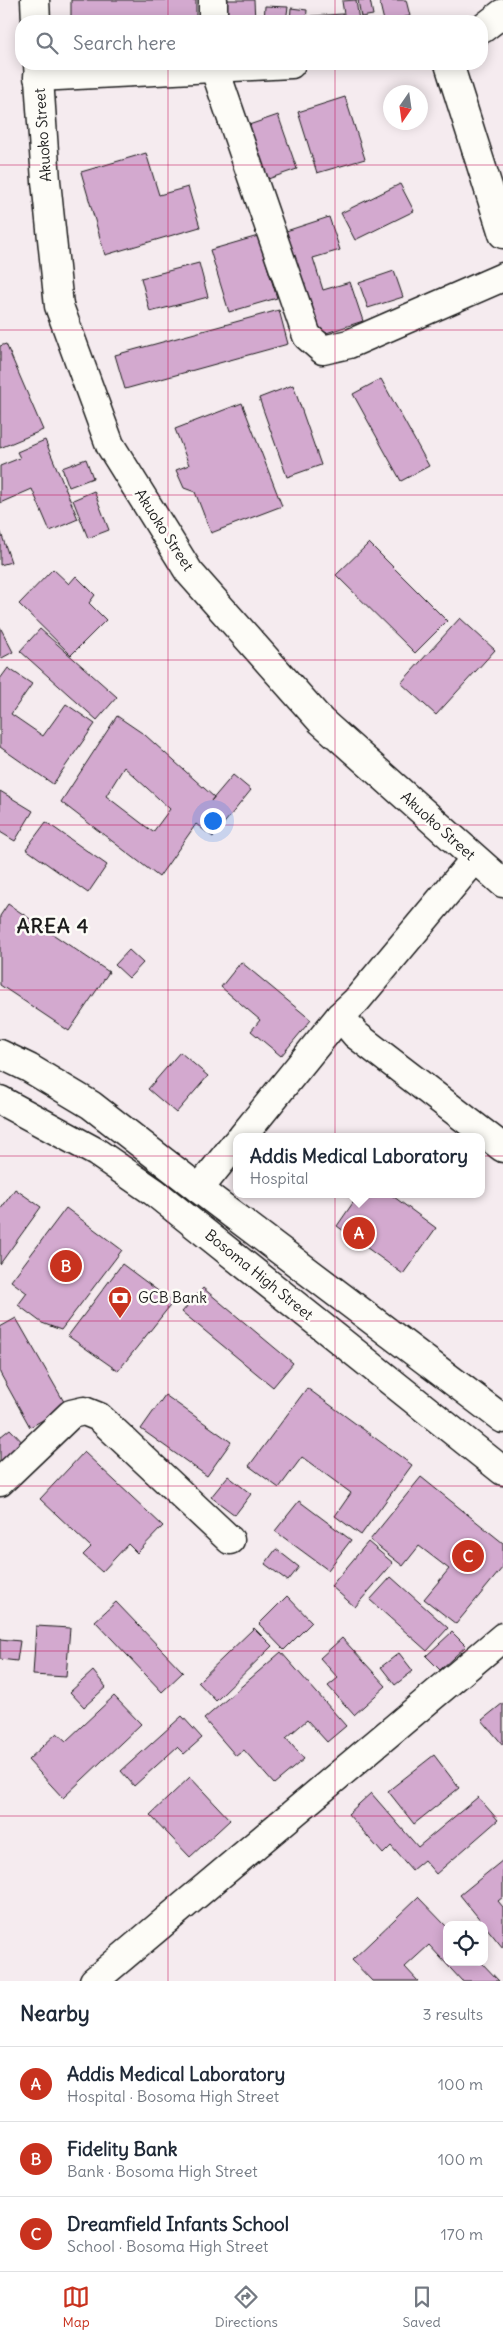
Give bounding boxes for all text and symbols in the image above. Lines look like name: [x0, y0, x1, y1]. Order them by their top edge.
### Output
search box: [15, 15, 488, 70]
icon: search: [33, 29, 61, 57]
text: Search here: [73, 31, 176, 55]
north arrow: [383, 85, 428, 130]
street label: Akuoko Street: [30, 87, 55, 183]
street label: Akuoko Street: [131, 485, 198, 574]
street label: Akuoko Street: [397, 787, 480, 864]
your location: [200, 808, 226, 834]
district label: AREA 4: [17, 913, 89, 938]
popup: [233, 1133, 485, 1198]
text: Addis Medical Laboratory: [250, 1144, 468, 1168]
text: Hospital: [250, 1168, 308, 1188]
pin: A: [343, 1214, 375, 1252]
street label: Bosoma High Street: [201, 1225, 317, 1324]
pin: B: [50, 1247, 82, 1285]
bank icon: GCB Bank: [107, 1285, 133, 1319]
place label: GCB Bank: [138, 1288, 207, 1307]
pin: C: [452, 1537, 484, 1575]
map controls: [443, 1921, 488, 1966]
button: locate: [443, 1921, 488, 1966]
text: Nearby: [20, 2000, 90, 2027]
text: 3 results: [423, 2004, 483, 2024]
text: Addis Medical Laboratory: [67, 2062, 285, 2086]
text: A: [31, 2074, 41, 2094]
text: 100 m: [438, 2074, 483, 2094]
text: Hospital · Bosoma High Street: [67, 2086, 279, 2106]
text: Fidelity Bank: [67, 2137, 178, 2161]
text: B: [31, 2149, 41, 2169]
text: 100 m: [438, 2149, 483, 2169]
text: Bank · Bosoma High Street: [67, 2161, 258, 2181]
text: Dreamfield Infants School: [67, 2212, 289, 2236]
text: C: [31, 2224, 41, 2244]
text: 170 m: [440, 2224, 483, 2244]
text: School · Bosoma High Street: [67, 2236, 268, 2256]
tab: Map: [62, 2283, 90, 2331]
tab: Directions: [215, 2283, 278, 2331]
tab: Saved: [402, 2283, 441, 2331]

